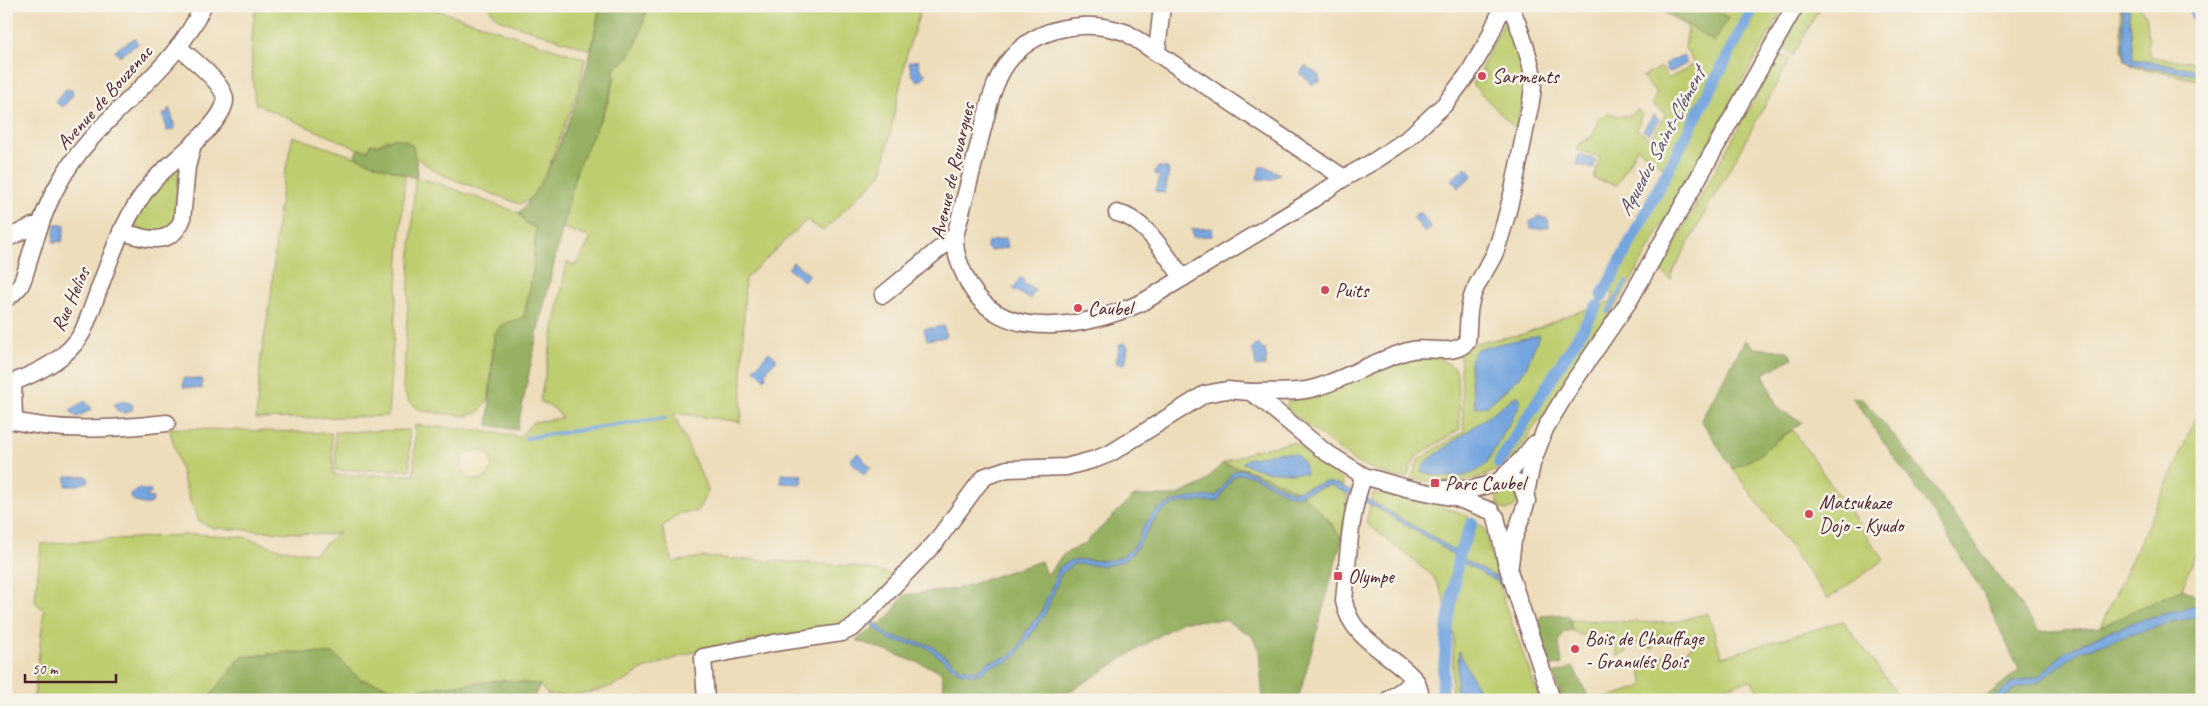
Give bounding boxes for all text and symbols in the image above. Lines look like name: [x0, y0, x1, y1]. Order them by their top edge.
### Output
street label: Avenue de Bouzenac: [51, 39, 158, 155]
water label: Aqueduc Saint-Clément: [1611, 59, 1713, 220]
place label: Sarments: [1492, 64, 1561, 89]
marker: Sarments: [1476, 70, 1488, 82]
street label: Avenue de Rouargues: [925, 99, 981, 242]
street label: Rue Helios: [45, 261, 97, 335]
place label: Puits: [1335, 278, 1370, 303]
marker: Puits: [1319, 284, 1331, 296]
place label: Caubel: [1088, 296, 1136, 321]
marker: Caubel: [1072, 302, 1084, 314]
place label: Parc Caubel: [1445, 471, 1529, 496]
marker: Parc Caubel: [1429, 477, 1441, 489]
place label: Matsukaze Dojo - Kyudo: [1819, 490, 1905, 538]
marker: Matsukaze Dojo - Kyudo: [1803, 508, 1815, 520]
place label: Olympe: [1348, 564, 1395, 589]
marker: Olympe: [1332, 570, 1344, 582]
place label: Bois de Chauffage - Granulés Bois: [1585, 626, 1705, 674]
marker: Bois de Chauffage - Granulés Bois: [1569, 643, 1581, 655]
scale bar: [25, 651, 116, 683]
text: 50 m: [32, 660, 59, 679]

